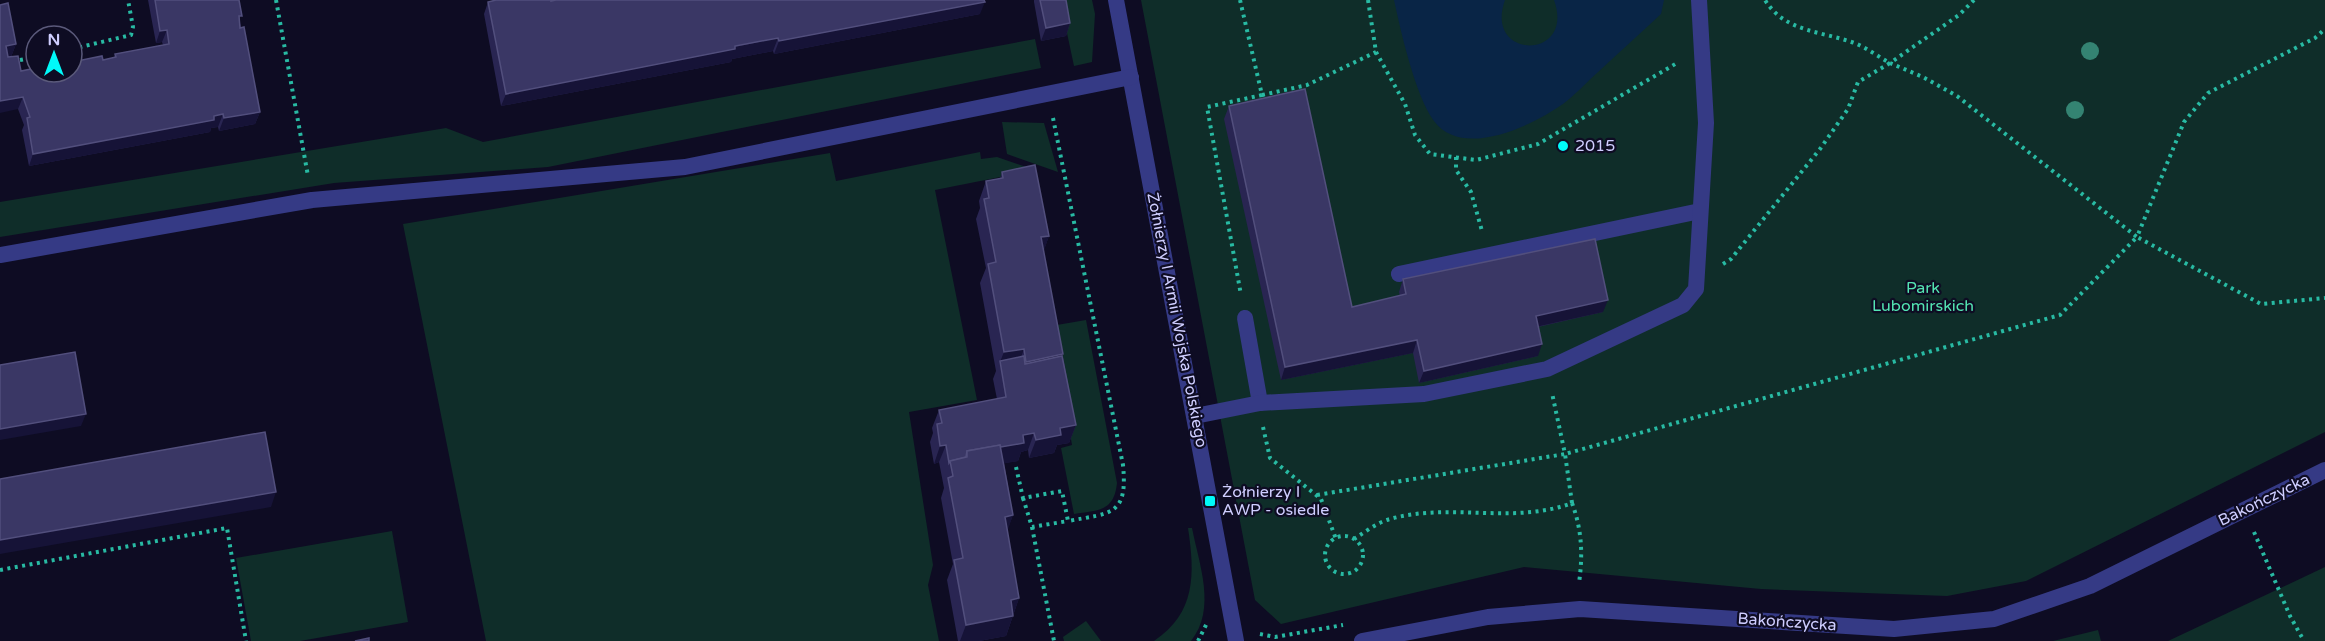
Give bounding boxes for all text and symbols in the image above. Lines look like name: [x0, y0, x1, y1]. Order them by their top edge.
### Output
north arrow: [24, 24, 84, 84]
text: N: [48, 30, 60, 50]
place label: 2015: [1575, 136, 1615, 156]
marker: 2015: [1556, 139, 1570, 153]
street label: Żołnierzy I Armii Wojska Polskiego: [1142, 191, 1212, 449]
park label: Park Lubomirskich: [1872, 278, 1974, 316]
street label: Bakończycka: [2215, 469, 2313, 531]
place label: Żołnierzy I AWP - osiedle: [1222, 482, 1329, 520]
marker: Żołnierzy I AWP - osiedle: [1203, 494, 1217, 508]
street label: Bakończycka: [1737, 609, 1837, 635]

